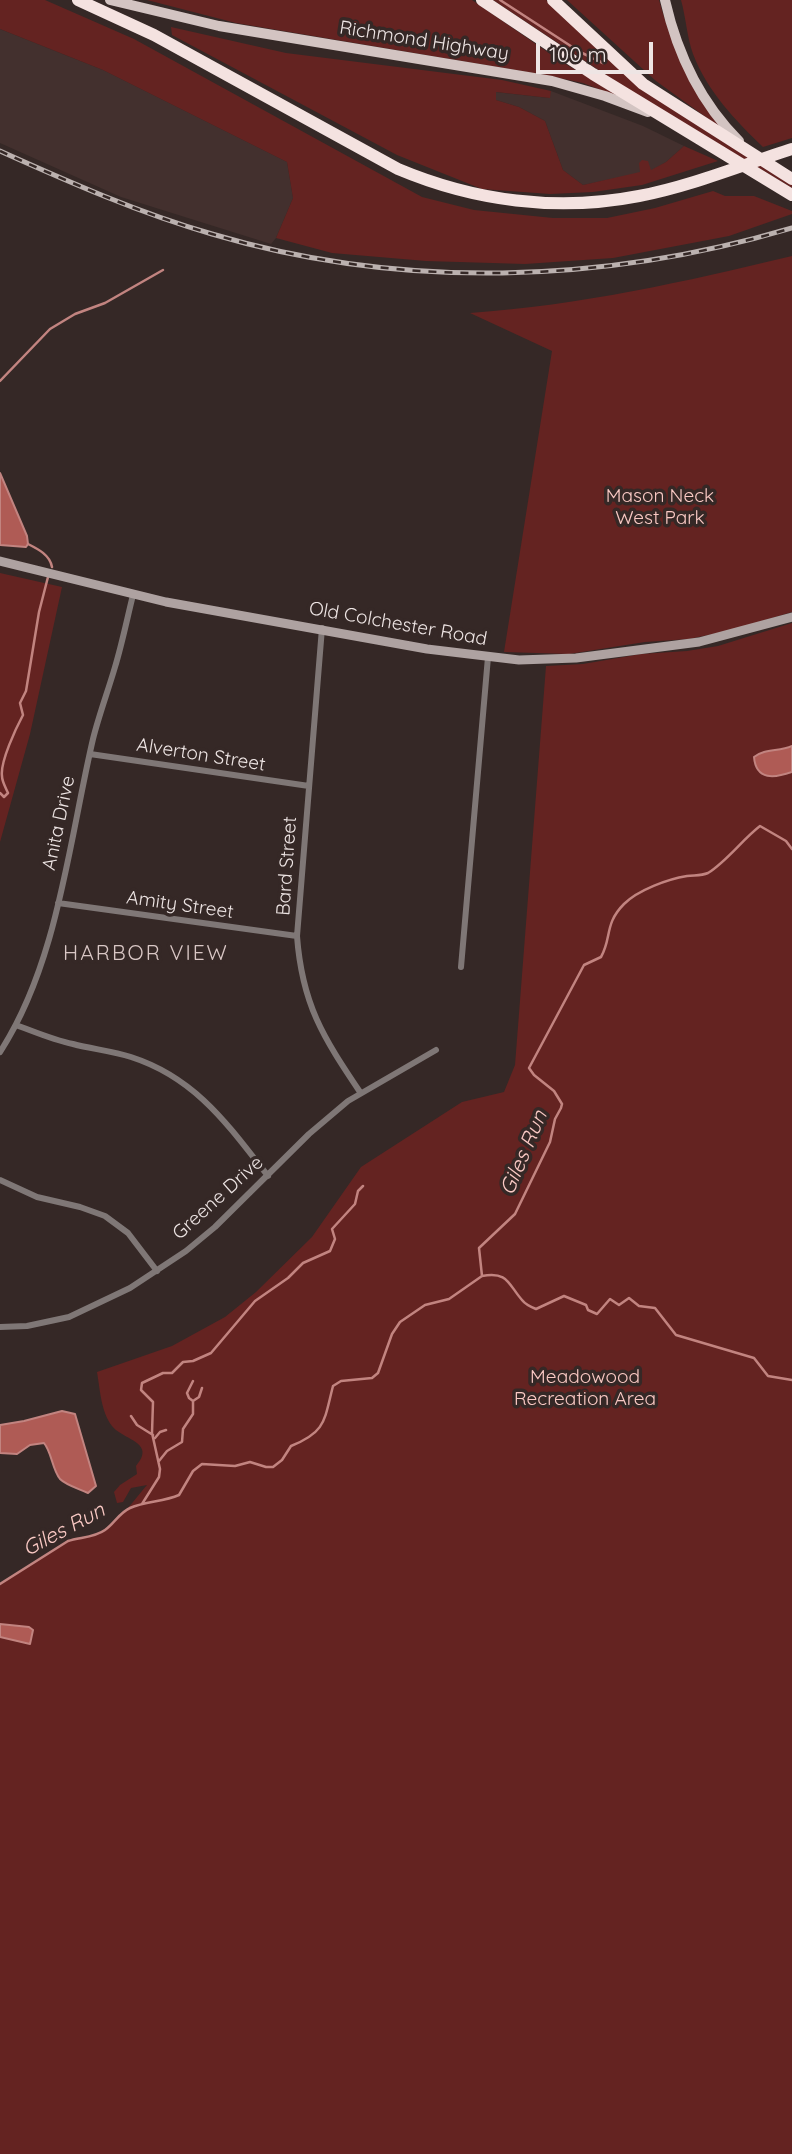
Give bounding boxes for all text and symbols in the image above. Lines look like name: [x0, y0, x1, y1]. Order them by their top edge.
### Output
street label: Richmond Highway: [338, 16, 510, 66]
scale bar: [540, 28, 657, 72]
text: 100 m: [549, 41, 607, 67]
park label: Mason Neck West Park: [606, 485, 714, 529]
street label: Old Colchester Road: [307, 597, 489, 651]
street label: Alverton Street: [135, 734, 267, 776]
street label: Anita Drive: [38, 774, 80, 872]
street label: Bard Street: [272, 816, 302, 916]
street label: Amity Street: [125, 886, 235, 924]
district label: HARBOR VIEW: [64, 941, 228, 967]
water label: Giles Run: [495, 1107, 553, 1199]
street label: Greene Drive: [168, 1151, 268, 1245]
park label: Meadowood Recreation Area: [514, 1366, 656, 1410]
water label: Giles Run: [19, 1498, 109, 1562]

